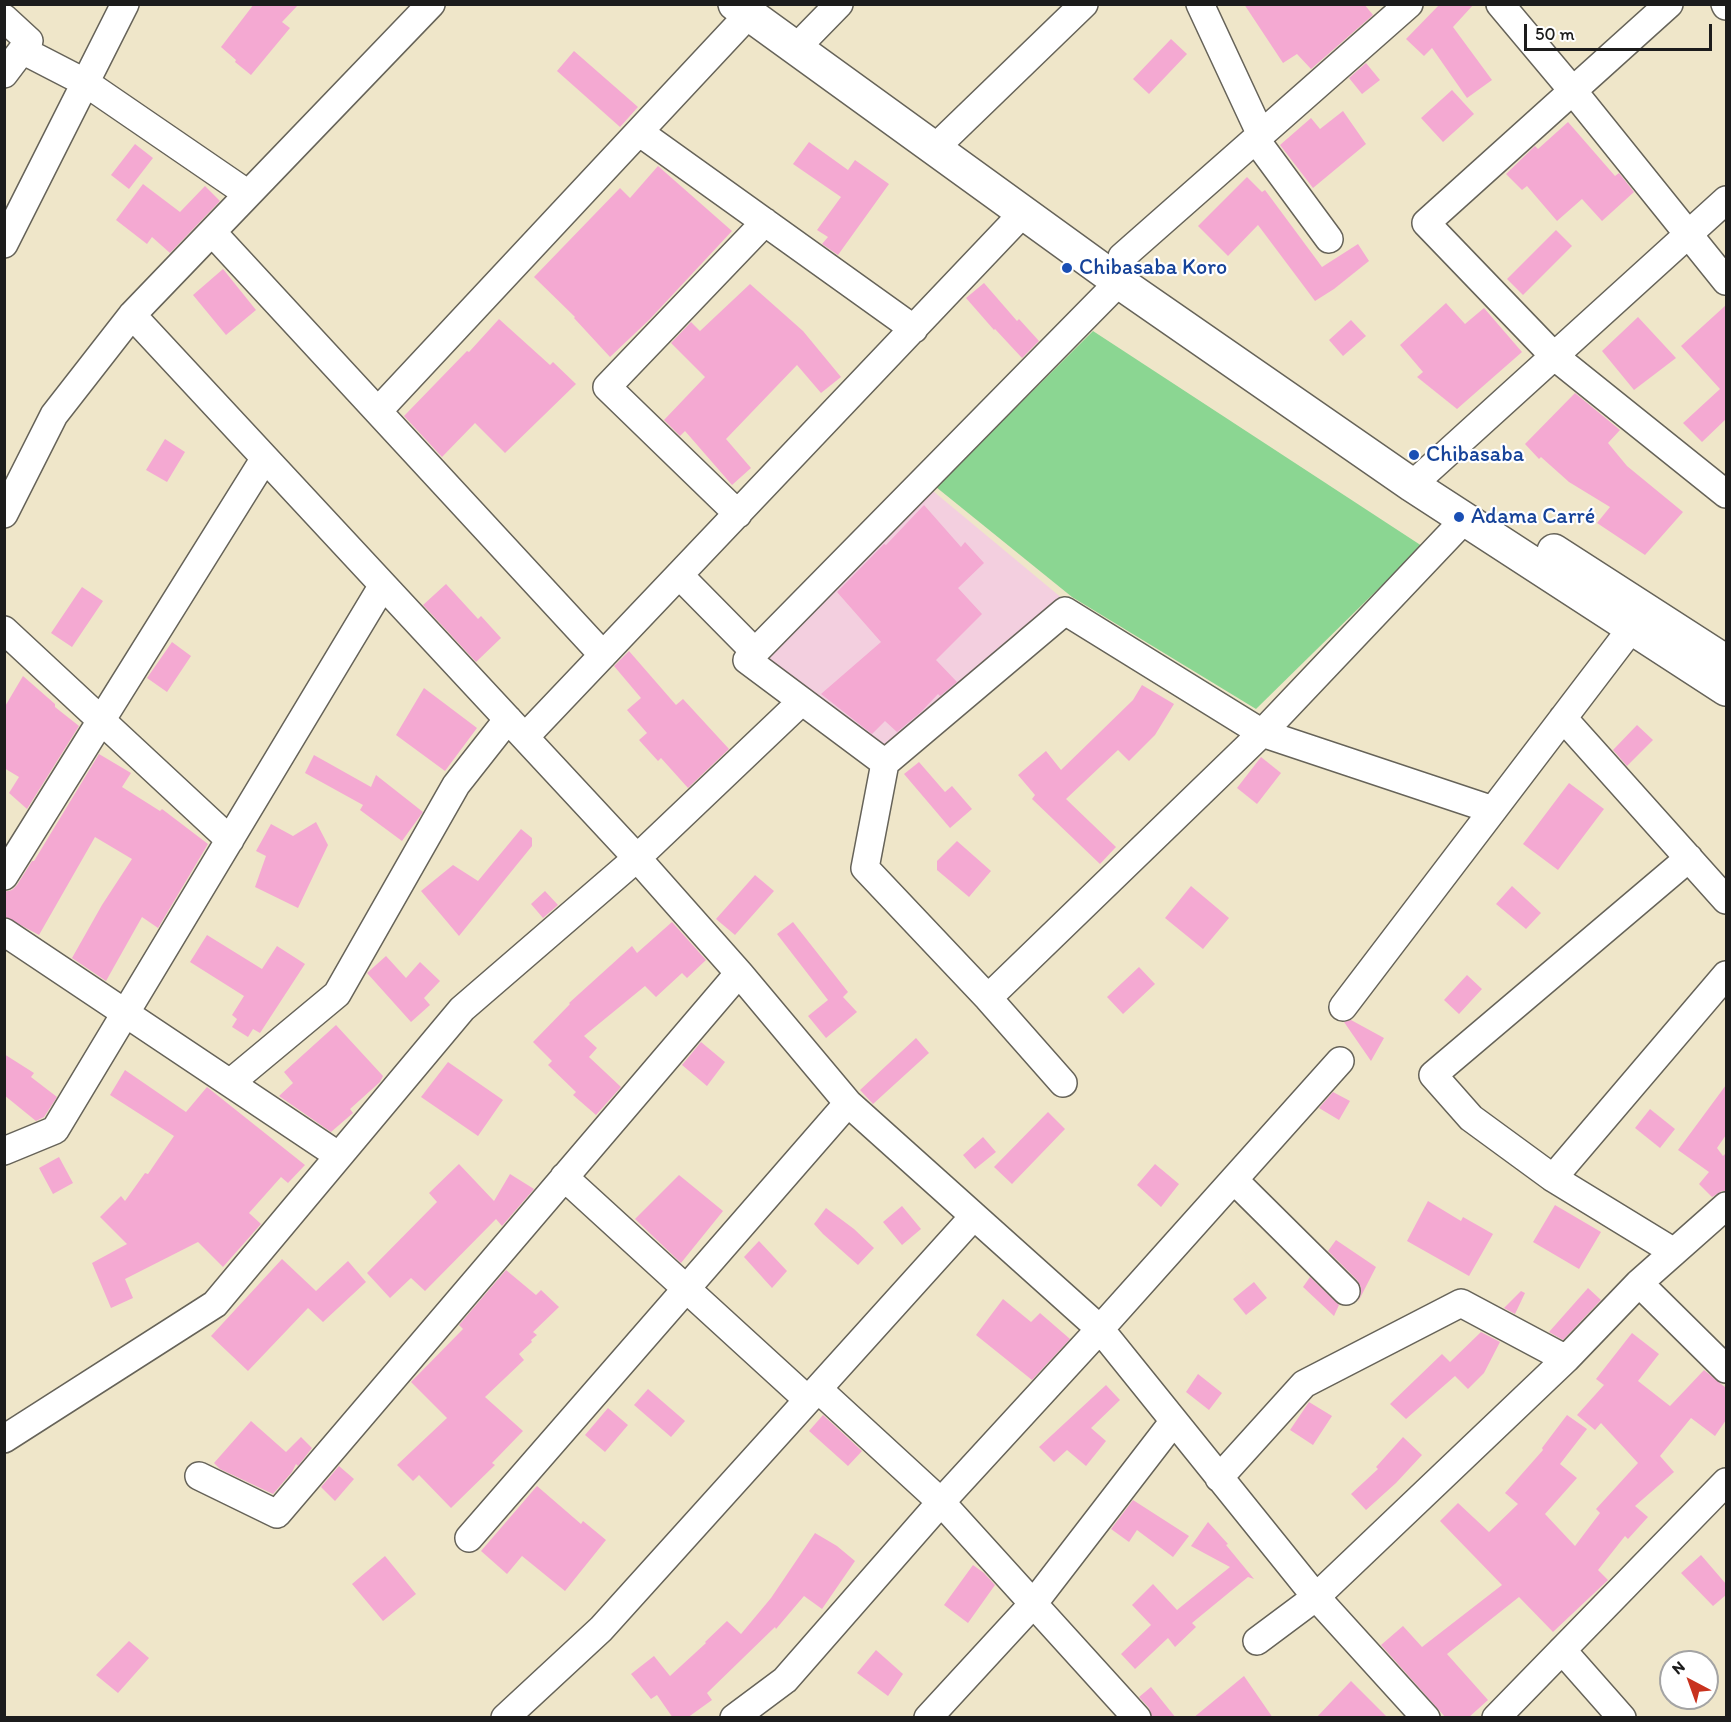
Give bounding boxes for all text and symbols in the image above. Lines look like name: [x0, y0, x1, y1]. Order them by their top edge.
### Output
scale bar: [1527, 12, 1714, 50]
text: 50 m: [1535, 23, 1575, 45]
place label: Chibasaba Koro: [1079, 255, 1227, 281]
marker: Chibasaba Koro: [1060, 261, 1074, 275]
place label: Chibasaba: [1426, 442, 1524, 468]
marker: Chibasaba: [1407, 448, 1421, 462]
place label: Adama Carré: [1471, 504, 1595, 530]
marker: Adama Carré: [1452, 510, 1466, 524]
north arrow: [1659, 1650, 1719, 1710]
text: N: [1668, 1657, 1688, 1678]

